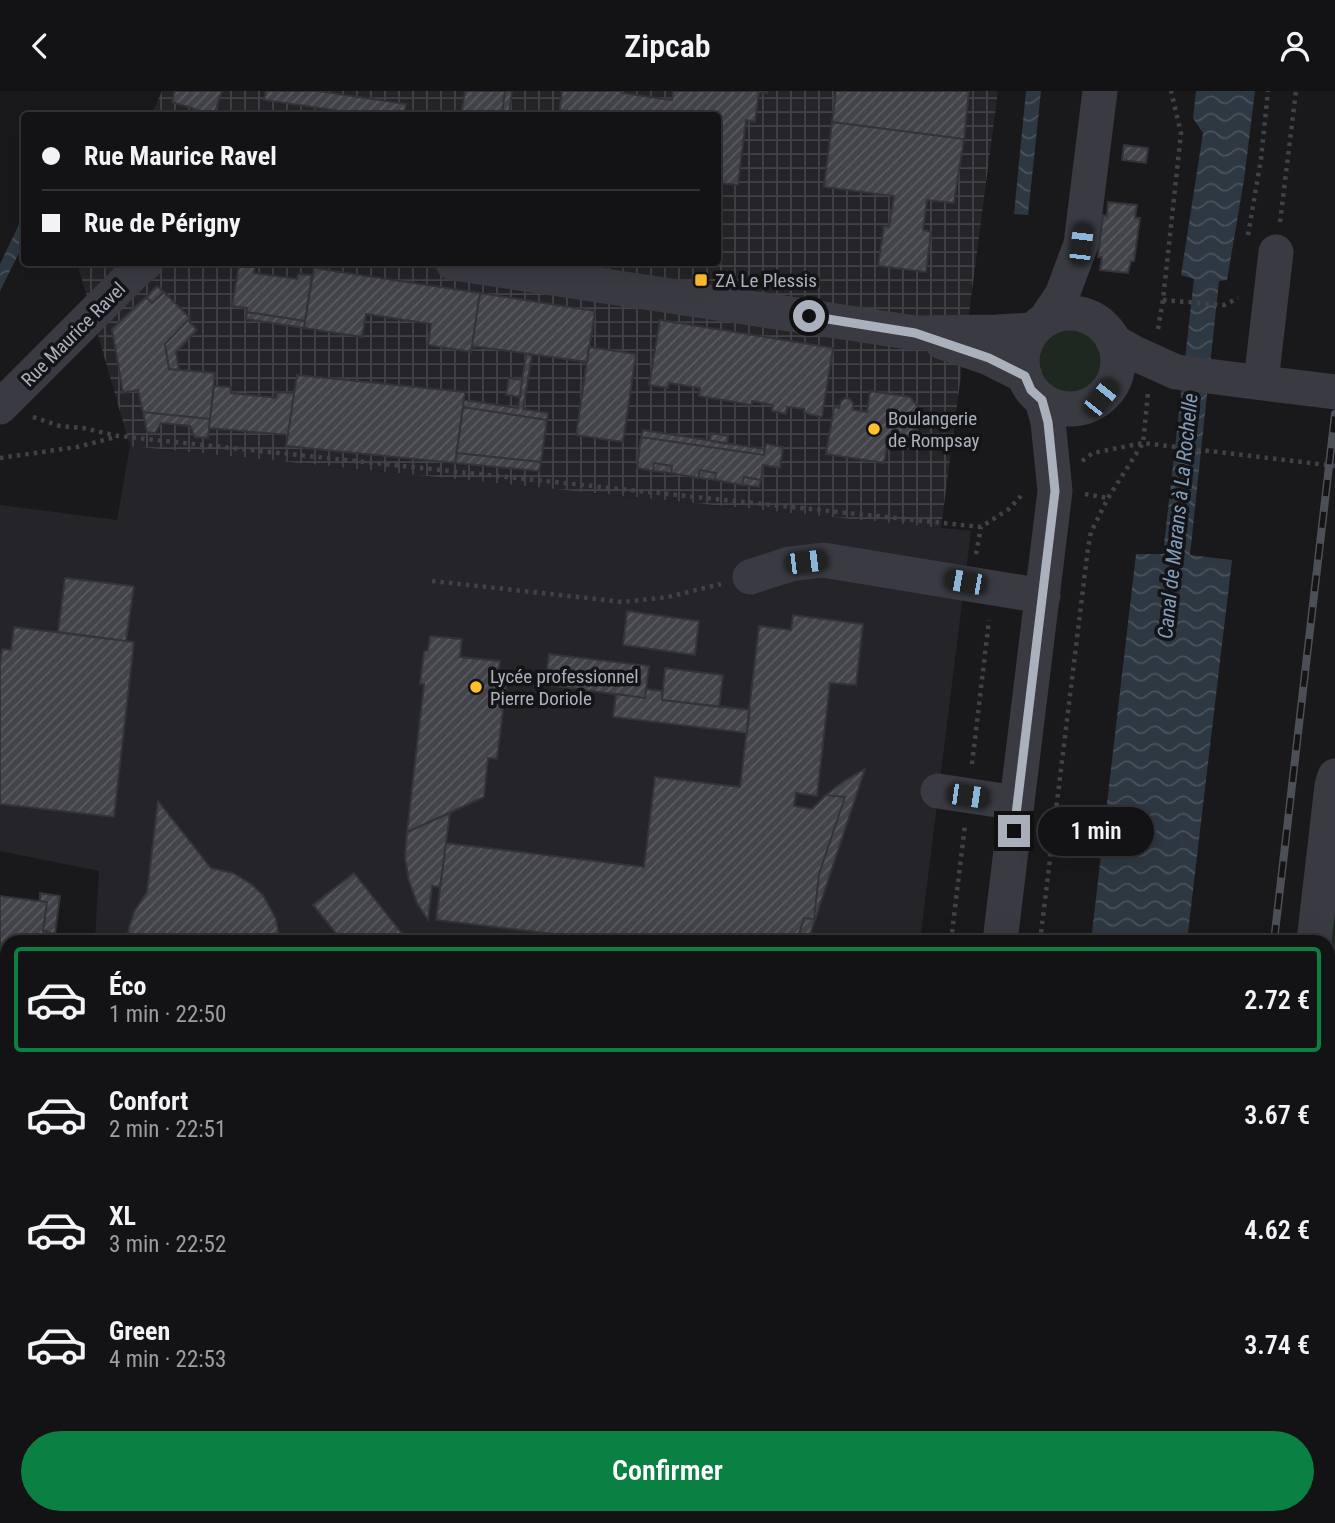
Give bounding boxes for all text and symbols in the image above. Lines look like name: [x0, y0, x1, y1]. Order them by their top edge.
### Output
icon: back: [21, 27, 59, 65]
text: Zipcab: [624, 27, 711, 65]
icon: person: [1276, 27, 1314, 65]
text: Rue Maurice Ravel: [84, 141, 277, 171]
text: Rue de Périgny: [84, 208, 241, 238]
car: [1069, 222, 1094, 266]
place label: ZA Le Plessis: [715, 269, 817, 292]
marker: ZA Le Plessis: [693, 272, 709, 288]
street label: Rue Maurice Ravel: [17, 278, 130, 391]
route start: [793, 300, 825, 332]
car: [1080, 375, 1123, 421]
water label: Canal de Marans à La Rochelle: [1153, 392, 1203, 640]
place label: Boulangerie de Rompsay: [888, 407, 980, 452]
marker: Boulangerie de Rompsay: [866, 421, 882, 437]
car: [784, 549, 829, 575]
car: [943, 568, 988, 596]
place label: Lycée professionnel Pierre Doriole: [490, 665, 639, 710]
marker: Lycée professionnel Pierre Doriole: [468, 679, 484, 695]
car: [946, 783, 991, 809]
callout: 1 min: [1038, 807, 1154, 855]
route end: [998, 815, 1030, 847]
text: 1 min: [1071, 818, 1121, 845]
icon: car: [25, 968, 88, 1031]
text: Éco: [109, 971, 146, 1001]
text: 2.72 €: [1244, 985, 1310, 1015]
text: 1 min · 22:50: [109, 1001, 226, 1028]
icon: car: [25, 1083, 88, 1146]
text: Confort: [109, 1086, 188, 1116]
text: 3.67 €: [1244, 1100, 1310, 1130]
text: 2 min · 22:51: [109, 1116, 226, 1143]
icon: car: [25, 1198, 88, 1261]
text: XL: [109, 1201, 136, 1231]
text: 4.62 €: [1244, 1215, 1310, 1245]
text: 3 min · 22:52: [109, 1231, 226, 1258]
icon: car: [25, 1313, 88, 1376]
text: Green: [109, 1316, 170, 1346]
text: 3.74 €: [1244, 1330, 1310, 1360]
text: 4 min · 22:53: [109, 1346, 226, 1373]
button: Confirmer: [21, 1431, 1314, 1511]

